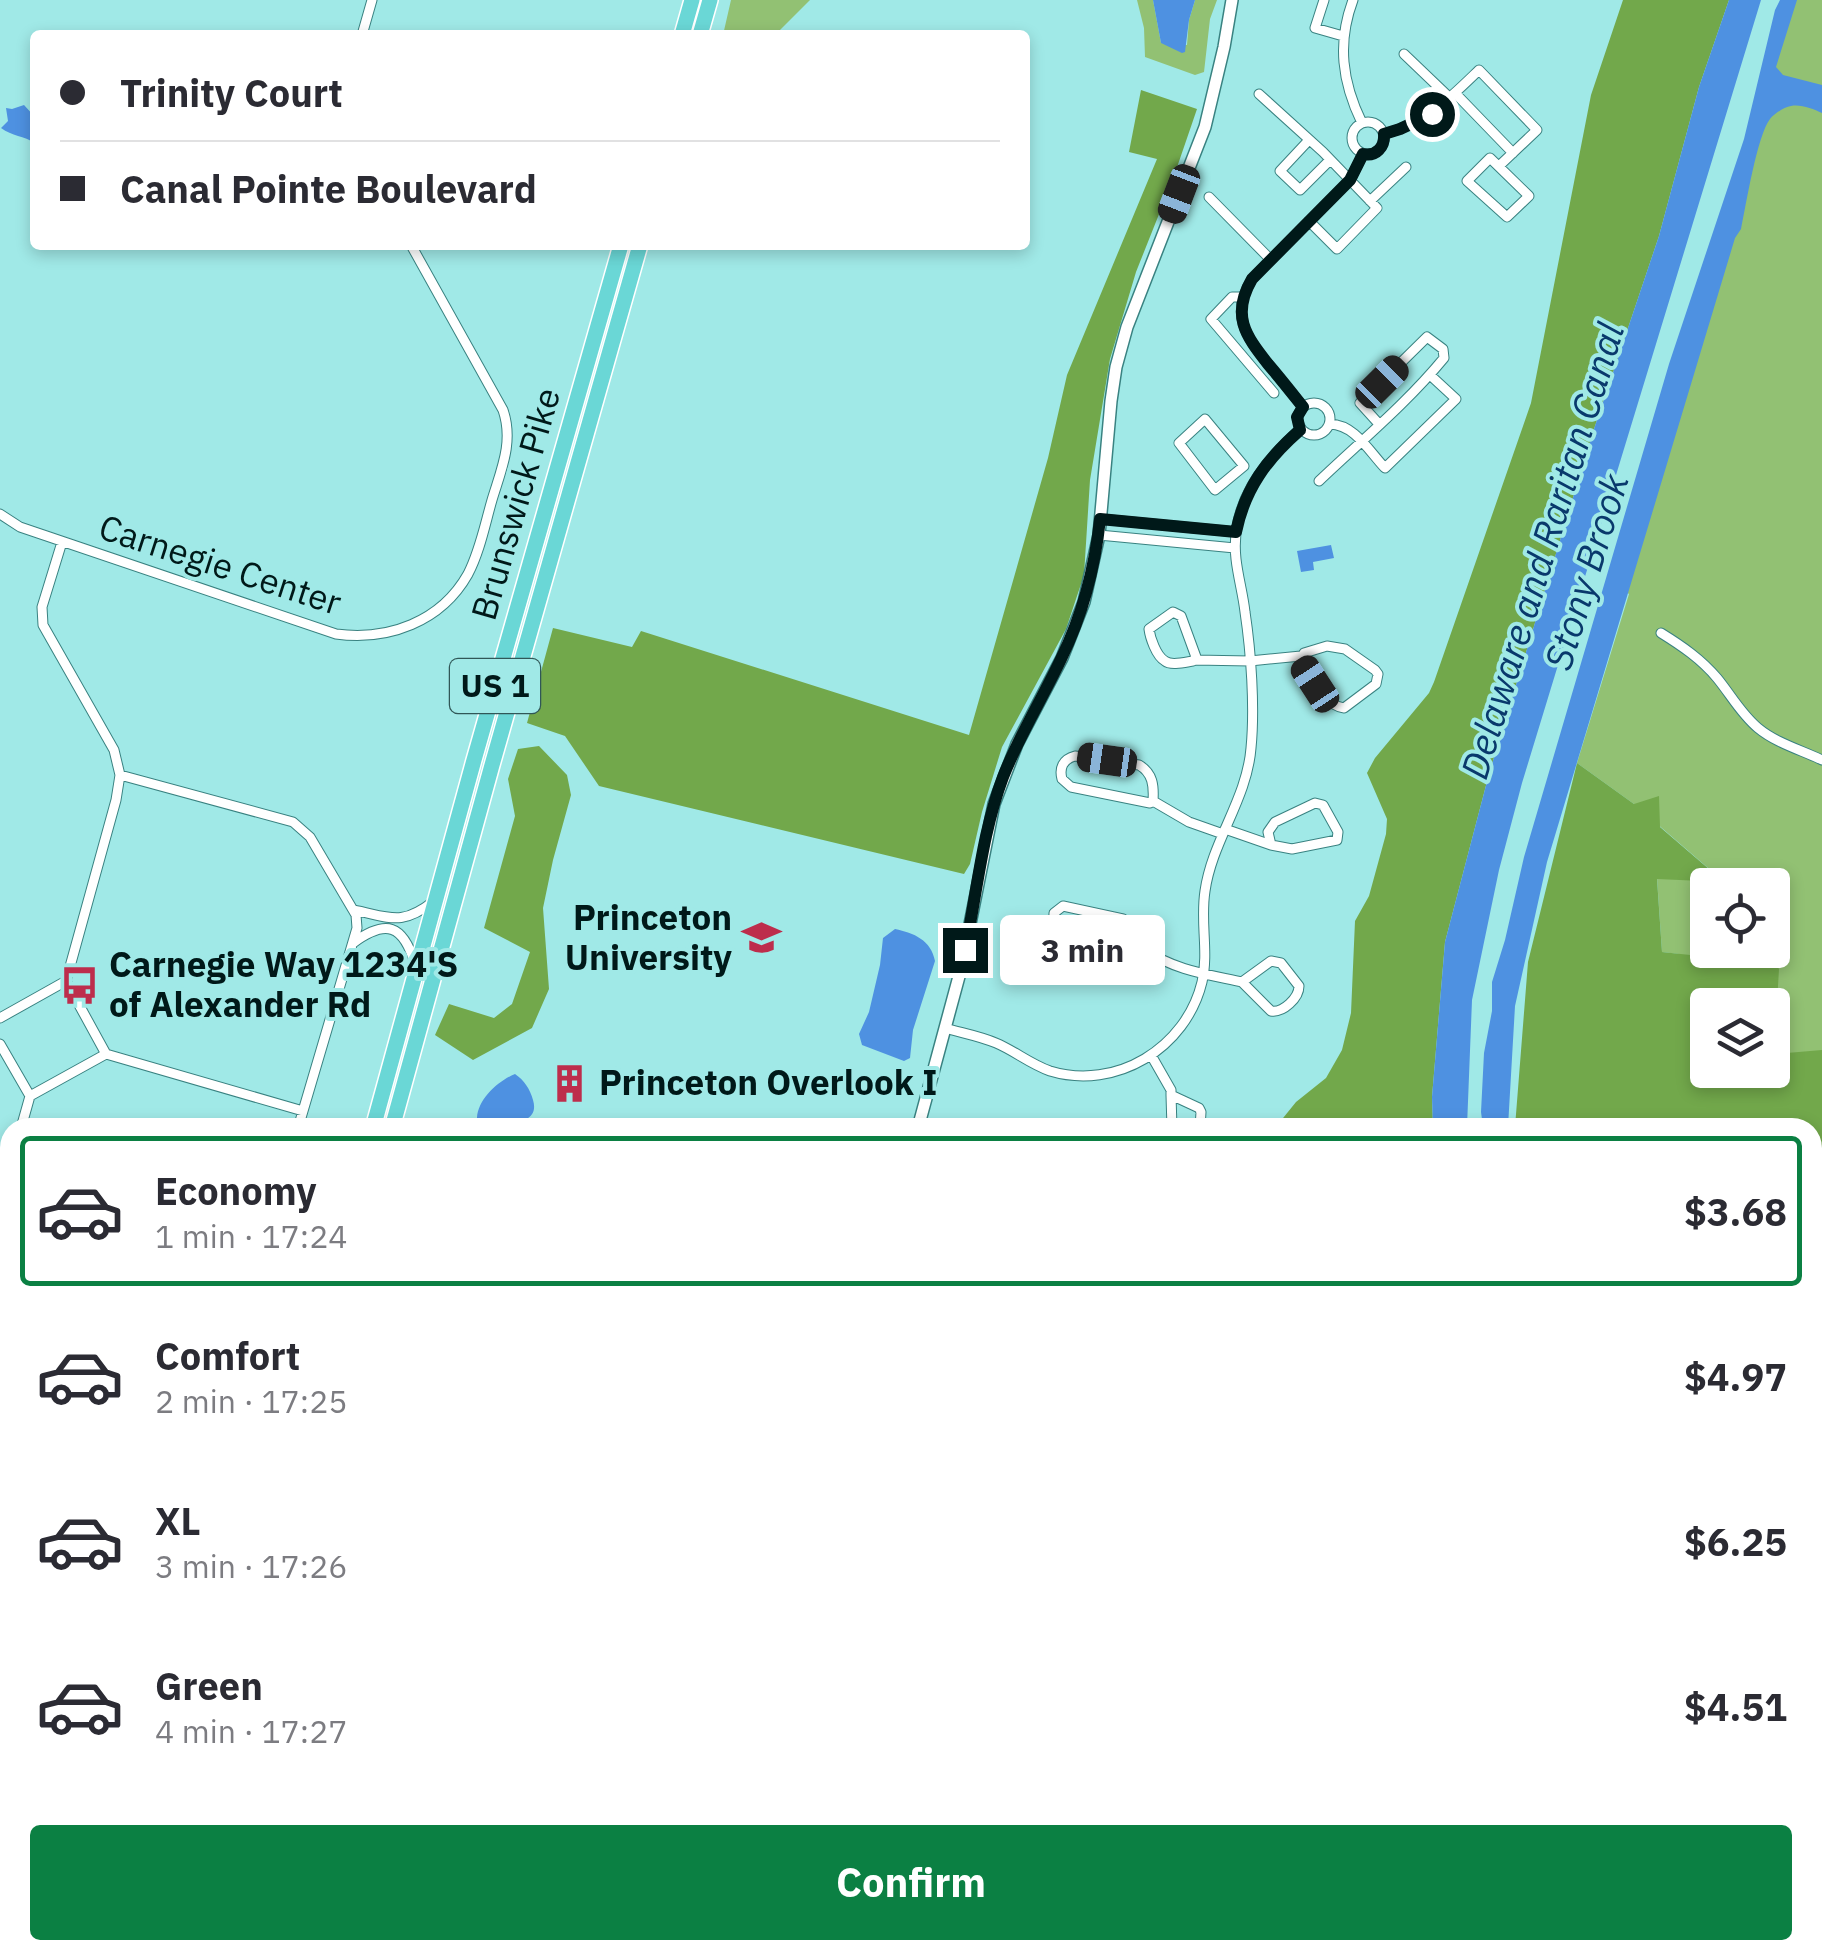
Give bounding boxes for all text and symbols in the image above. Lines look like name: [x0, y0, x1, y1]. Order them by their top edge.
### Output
text: Trinity Court: [120, 68, 343, 117]
route start: [1410, 92, 1455, 137]
car: [1154, 161, 1204, 227]
text: Canal Pointe Boulevard: [120, 164, 537, 213]
water label: Delaware and Raritan Canal: [1449, 317, 1634, 784]
car: [1350, 350, 1414, 414]
street label: Brunswick Pike: [460, 382, 570, 625]
water label: Stony Brook: [1533, 466, 1639, 675]
street label: Carnegie Center: [93, 503, 347, 625]
car: [1286, 651, 1344, 717]
road number: US 1: [450, 659, 540, 713]
car: [1075, 741, 1139, 779]
map controls: [1690, 868, 1790, 1088]
button: locate: [1690, 868, 1790, 968]
place label: Princeton University: [565, 894, 732, 980]
callout: 3 min: [1000, 915, 1165, 985]
school or university icon: Princeton University: [741, 917, 783, 959]
route end: [943, 928, 988, 973]
text: 3 min: [1041, 929, 1124, 971]
place label: Carnegie Way 1234'S of Alexander Rd: [109, 941, 458, 1027]
bus stop icon: Carnegie Way 1234'S of Alexander Rd: [58, 964, 100, 1006]
button: layers: [1690, 988, 1790, 1088]
place label: Princeton Overlook I: [599, 1059, 937, 1105]
building icon: Princeton Overlook I: [548, 1062, 590, 1104]
icon: car: [35, 1166, 125, 1256]
text: Economy: [155, 1166, 317, 1215]
text: $3.68: [1684, 1187, 1787, 1236]
text: 1 min · 17:24: [155, 1215, 348, 1257]
icon: car: [35, 1331, 125, 1421]
text: Comfort: [155, 1331, 300, 1380]
text: $4.97: [1684, 1352, 1787, 1401]
text: 2 min · 17:25: [155, 1380, 348, 1422]
icon: car: [35, 1496, 125, 1586]
text: XL: [155, 1496, 201, 1545]
text: $6.25: [1684, 1517, 1787, 1566]
text: 3 min · 17:26: [155, 1545, 348, 1587]
icon: car: [35, 1661, 125, 1751]
text: Green: [155, 1661, 263, 1710]
text: $4.51: [1684, 1682, 1787, 1731]
text: 4 min · 17:27: [155, 1710, 348, 1752]
button: Confirm: [30, 1825, 1792, 1940]

